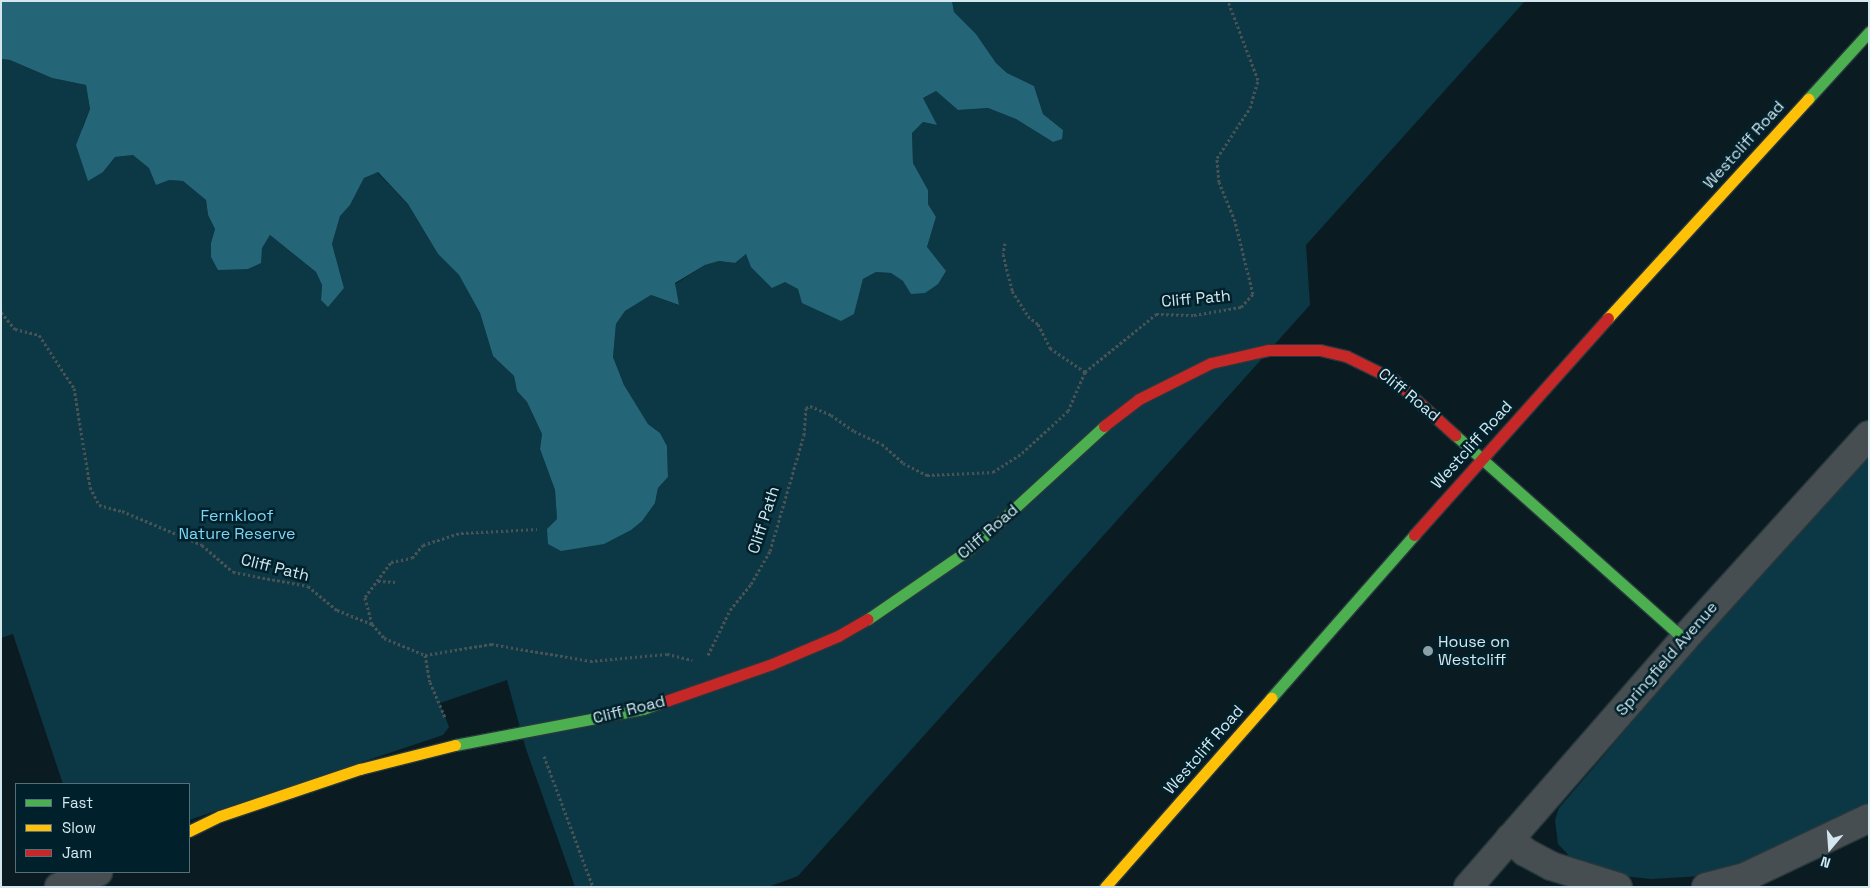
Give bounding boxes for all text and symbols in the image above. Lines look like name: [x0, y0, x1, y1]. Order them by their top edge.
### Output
street label: Westcliff Road: [1700, 97, 1788, 193]
street label: Cliff Path: [1160, 286, 1232, 312]
street label: Cliff Road: [1374, 364, 1444, 426]
street label: Westcliff Road: [1428, 397, 1516, 493]
street label: Cliff Path: [744, 484, 784, 556]
street label: Cliff Road: [954, 501, 1022, 563]
park label: Fernkloof Nature Reserve: [178, 506, 296, 544]
street label: Cliff Path: [239, 550, 311, 586]
street label: Springfield Avenue: [1612, 598, 1722, 720]
place label: House on Westcliff: [1438, 632, 1510, 670]
marker: House on Westcliff: [1422, 645, 1434, 657]
street label: Cliff Road: [591, 692, 667, 728]
street label: Westcliff Road: [1160, 702, 1248, 798]
legend: [15, 783, 190, 873]
text: Fast: [62, 793, 93, 812]
text: Slow: [62, 818, 96, 837]
north arrow: [1805, 823, 1855, 873]
text: Jam: [62, 843, 92, 862]
text: N: [1818, 852, 1833, 872]

